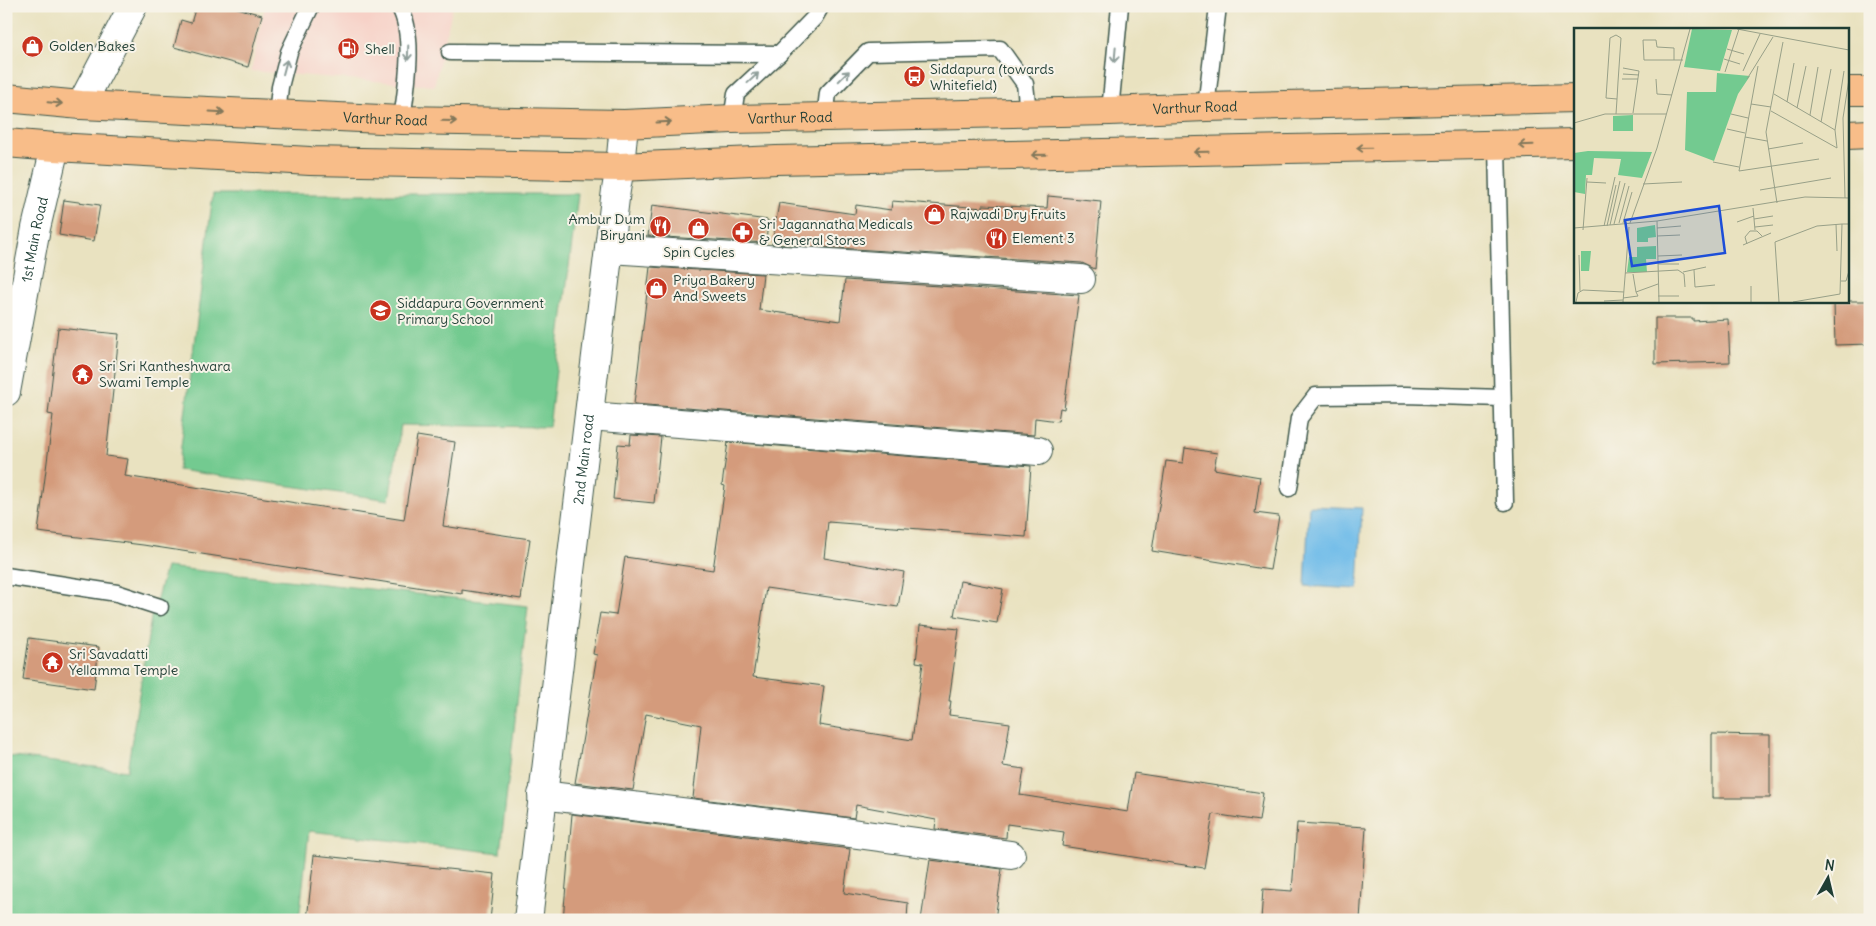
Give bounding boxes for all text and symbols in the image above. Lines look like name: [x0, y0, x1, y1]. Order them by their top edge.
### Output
inset map: [1574, 28, 1848, 302]
shop icon: Golden Bakes: [21, 34, 45, 58]
place label: Golden Bakes: [49, 37, 135, 55]
fuel station icon: Shell: [337, 37, 361, 61]
place label: Shell: [365, 40, 395, 58]
one-way arrow: [403, 45, 412, 61]
one-way arrow: [1110, 46, 1120, 62]
one-way arrow: [281, 59, 291, 75]
place label: Siddapura (towards Whitefield): [930, 60, 1054, 94]
bus stop icon: Siddapura (towards Whitefield): [902, 65, 926, 89]
one-way arrow: [838, 70, 850, 82]
one-way arrow: [747, 72, 760, 84]
street label: Varthur Road: [1152, 97, 1238, 118]
one-way arrow: [47, 98, 63, 107]
one-way arrow: [209, 107, 225, 116]
street label: Varthur Road: [343, 108, 428, 129]
street label: Varthur Road: [748, 108, 833, 128]
one-way arrow: [441, 116, 457, 126]
one-way arrow: [656, 117, 672, 127]
one-way arrow: [1518, 140, 1534, 150]
one-way arrow: [1356, 144, 1372, 153]
one-way arrow: [1193, 147, 1209, 156]
one-way arrow: [1031, 150, 1047, 160]
street label: 1st Main Road: [17, 195, 52, 284]
shop icon: Rajwadi Dry Fruits: [922, 202, 946, 226]
place label: Rajwadi Dry Fruits: [950, 205, 1066, 223]
place label: Ambur Dum Biryani: [568, 210, 645, 244]
restaurant icon: Ambur Dum Biryani: [649, 215, 673, 239]
place label: Sri Jagannatha Medicals & General Stores: [759, 215, 913, 249]
shop icon: Spin Cycles: [687, 217, 711, 241]
pharmacy icon: Sri Jagannatha Medicals & General Stores: [731, 220, 755, 244]
restaurant icon: Element 3: [984, 226, 1008, 250]
place label: Element 3: [1012, 229, 1075, 247]
place label: Spin Cycles: [663, 243, 735, 261]
place label: Priya Bakery And Sweets: [673, 271, 755, 305]
shop icon: Priya Bakery And Sweets: [645, 276, 669, 300]
place label: Siddapura Government Primary School: [397, 294, 544, 328]
school or university icon: Siddapura Government Primary School: [369, 299, 393, 323]
place label: Sri Sri Kantheshwara Swami Temple: [99, 357, 231, 391]
temple icon: Sri Sri Kantheshwara Swami Temple: [71, 362, 95, 386]
street label: 2nd Main road: [569, 413, 598, 506]
place label: Sri Savadatti Yellamma Temple: [69, 645, 178, 679]
temple icon: Sri Savadatti Yellamma Temple: [41, 650, 65, 674]
north arrow: [1804, 854, 1854, 904]
text: N: [1824, 856, 1836, 875]

